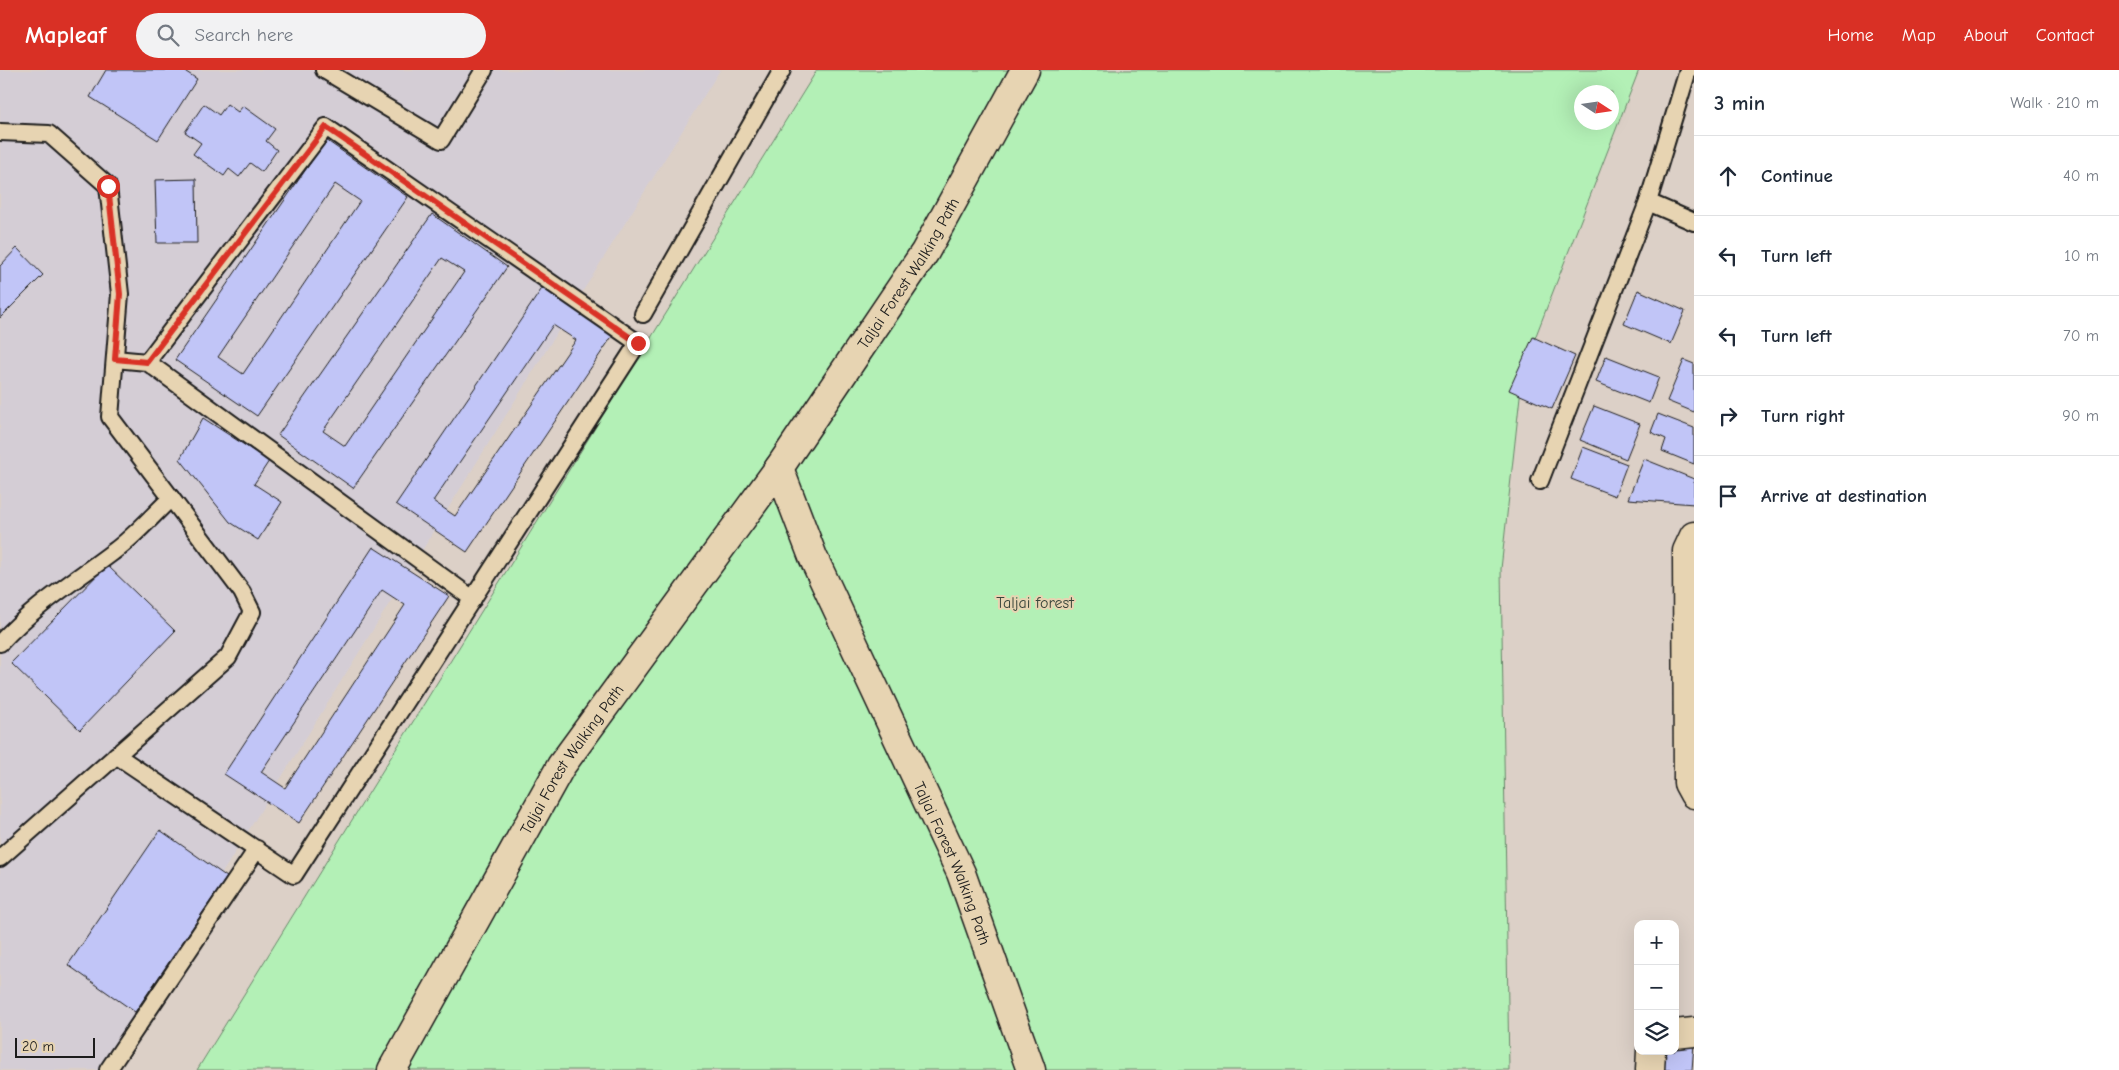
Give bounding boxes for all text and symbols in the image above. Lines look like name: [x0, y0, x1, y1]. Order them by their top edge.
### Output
search box: [136, 13, 486, 58]
text: Mapleaf: [25, 21, 106, 49]
icon: search: [154, 21, 182, 49]
text: Search here: [194, 24, 293, 46]
text: Home: [1827, 25, 1874, 46]
text: Map: [1902, 25, 1936, 46]
text: About: [1964, 25, 2008, 46]
text: Contact: [2036, 25, 2094, 46]
north arrow: [1574, 85, 1619, 130]
text: 3 min: [1714, 91, 1765, 115]
text: Walk · 210 m: [2010, 94, 2099, 112]
icon: ahead: [1714, 162, 1742, 190]
text: Continue: [1761, 165, 1833, 187]
text: 40 m: [2063, 167, 2099, 185]
route start: [97, 175, 120, 198]
street label: Taljai Forest Walking Path: [854, 195, 963, 352]
icon: left: [1714, 242, 1742, 270]
text: Turn left: [1761, 245, 1832, 267]
text: 10 m: [2064, 247, 2099, 265]
icon: left: [1714, 322, 1742, 350]
text: Turn left: [1761, 325, 1832, 347]
text: 70 m: [2063, 327, 2099, 345]
route end: [627, 332, 650, 355]
icon: right: [1714, 402, 1742, 430]
text: Turn right: [1761, 405, 1845, 427]
text: 90 m: [2062, 407, 2099, 425]
icon: arrive: [1714, 482, 1742, 510]
text: Arrive at destination: [1761, 485, 1927, 507]
park label: Taljai forest: [996, 594, 1074, 612]
street label: Taljai Forest Walking Path: [517, 681, 628, 838]
street label: Taljai Forest Walking Path: [910, 779, 994, 948]
map controls: [1634, 920, 1679, 1055]
button: +: [1634, 920, 1679, 965]
button: −: [1634, 965, 1679, 1010]
button: layers: [1634, 1010, 1679, 1055]
scale bar: [15, 1035, 95, 1058]
text: 20 m: [22, 1038, 54, 1055]

